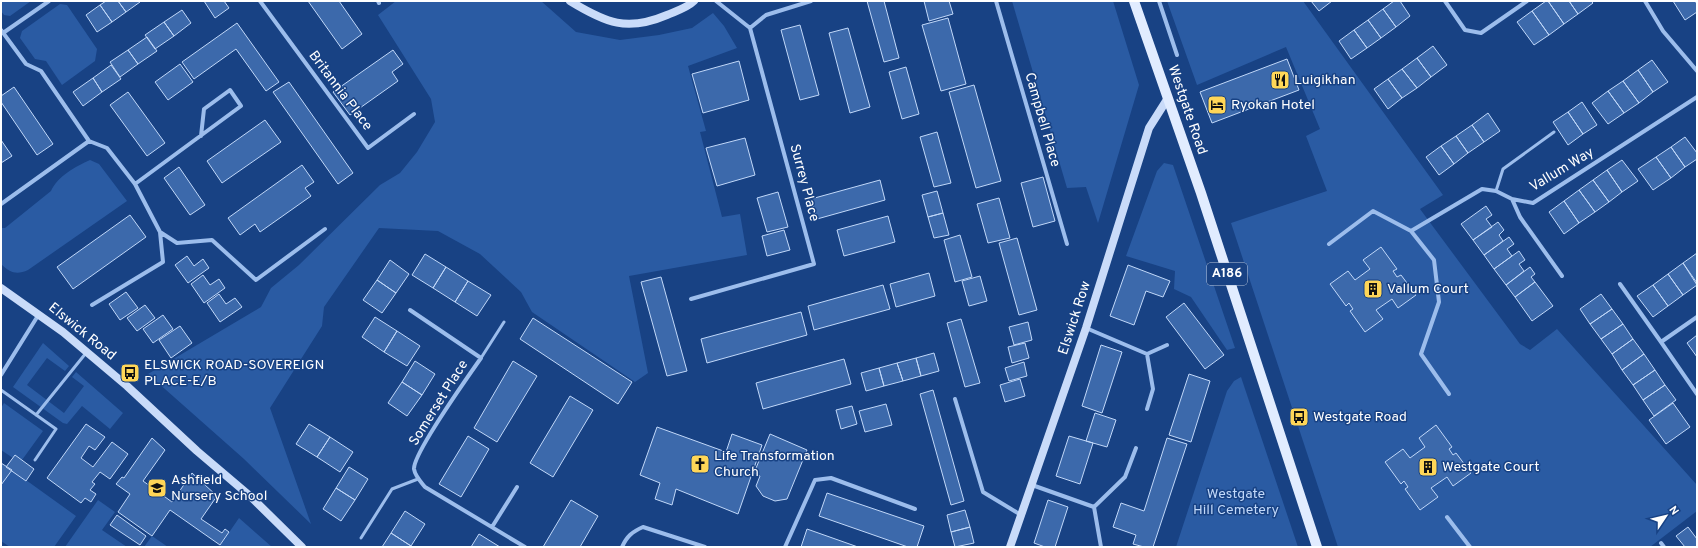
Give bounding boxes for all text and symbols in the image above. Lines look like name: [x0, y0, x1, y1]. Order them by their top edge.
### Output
street label: Britannia Place: [304, 48, 376, 134]
street label: Westgate Road: [1164, 63, 1210, 157]
restaurant icon: Luigikhan: [1269, 69, 1291, 91]
street label: Campbell Place: [1020, 71, 1064, 169]
place label: Luigikhan: [1294, 72, 1356, 89]
hotel icon: Ryokan Hotel: [1206, 94, 1228, 116]
place label: Ryokan Hotel: [1231, 97, 1315, 114]
street label: Surrey Place: [786, 142, 822, 224]
street label: Vallum Way: [1527, 144, 1597, 196]
road number: A186: [1207, 263, 1247, 285]
building icon: Vallum Court: [1362, 278, 1384, 300]
street label: Elswick Row: [1055, 279, 1095, 357]
place label: Vallum Court: [1387, 281, 1469, 298]
street label: Elswick Road: [45, 300, 119, 364]
place label: ELSWICK ROAD-SOVEREIGN PLACE-E/B: [144, 357, 324, 390]
street label: Somerset Place: [406, 357, 472, 449]
bus stop icon: ELSWICK ROAD-SOVEREIGN PLACE-E/B: [119, 362, 141, 384]
bus stop icon: Westgate Road: [1288, 406, 1310, 428]
place label: Westgate Road: [1313, 409, 1407, 426]
place label: Life Transformation Church: [714, 448, 835, 481]
church icon: Life Transformation Church: [689, 453, 711, 475]
building icon: Westgate Court: [1417, 456, 1439, 478]
place label: Westgate Court: [1442, 459, 1539, 476]
place label: Ashfield Nursery School: [171, 472, 267, 505]
school or university icon: Ashfield Nursery School: [146, 477, 168, 499]
park label: Westgate Hill Cemetery: [1193, 486, 1279, 519]
north arrow: [1646, 496, 1686, 536]
text: N: [1665, 504, 1681, 518]

